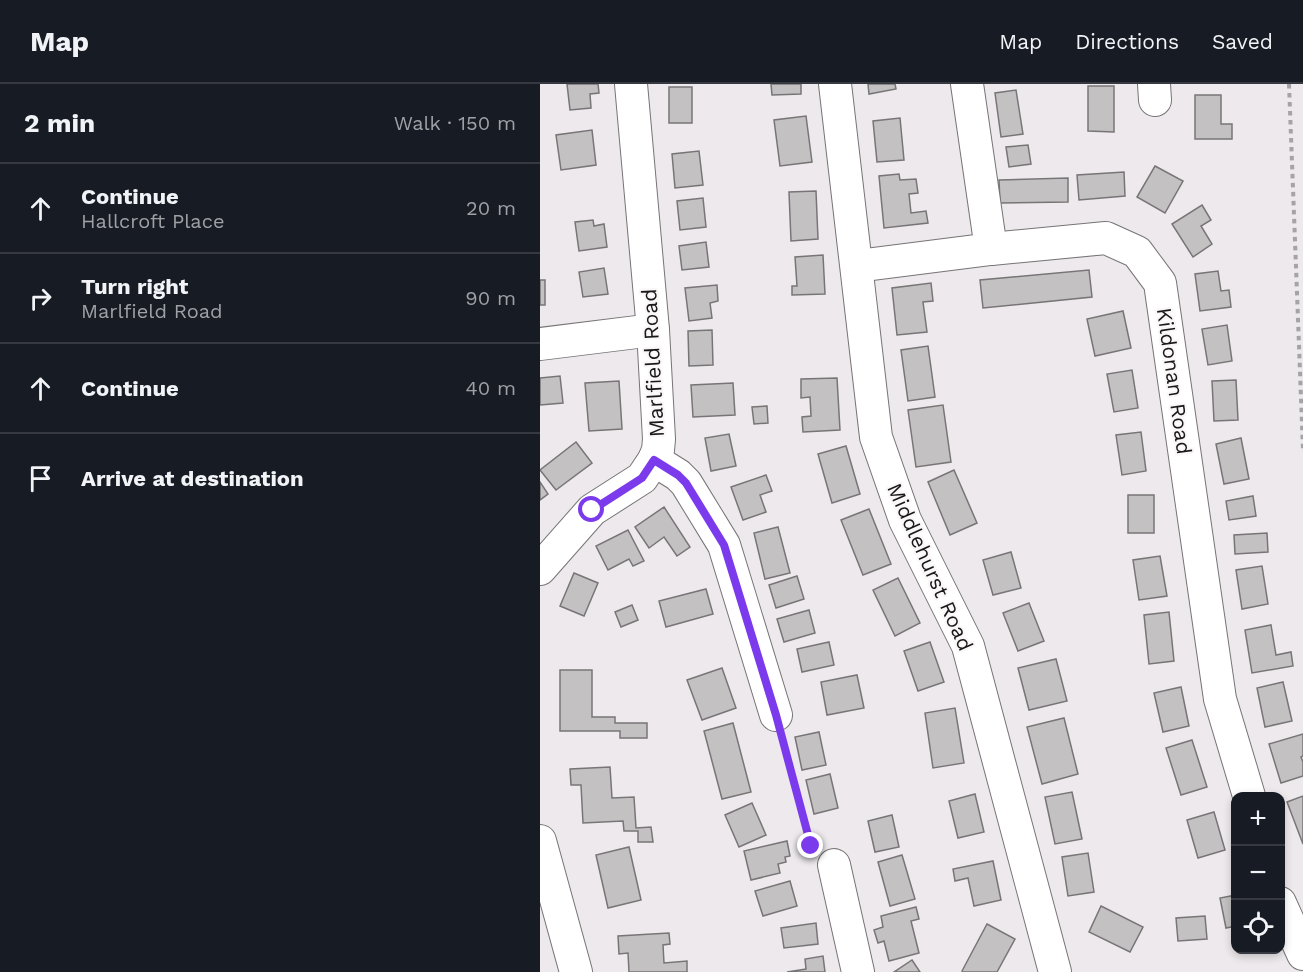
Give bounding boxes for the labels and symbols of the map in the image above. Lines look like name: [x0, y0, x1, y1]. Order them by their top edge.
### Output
street label: Marlfield Road: [636, 288, 669, 438]
street label: Kildonan Road: [1152, 306, 1197, 456]
street label: Middlehurst Road: [882, 479, 979, 654]
route start: [578, 496, 604, 522]
route end: [797, 832, 823, 858]

